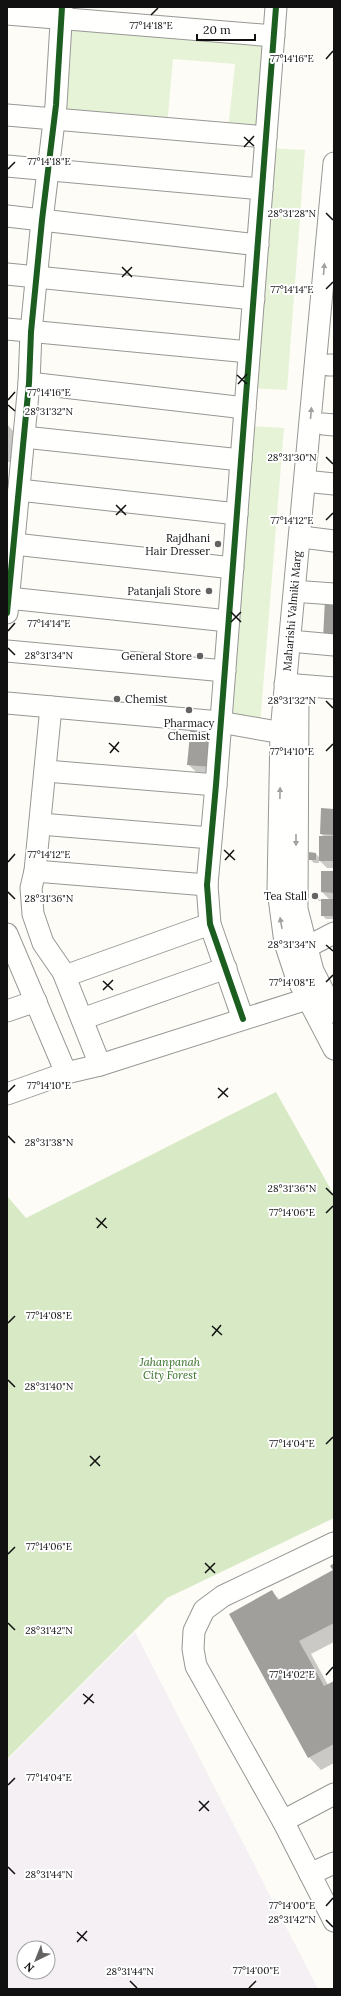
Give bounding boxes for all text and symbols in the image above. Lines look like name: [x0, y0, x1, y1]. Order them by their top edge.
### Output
scale bar: [197, 16, 255, 42]
text: 77°14'18"E: [129, 19, 173, 32]
text: 20 m: [203, 22, 231, 37]
text: 77°14'16"E: [270, 52, 314, 65]
text: 77°14'18"E: [27, 155, 71, 168]
text: 28°31'28"N: [268, 207, 317, 220]
one-way arrow: [321, 263, 327, 275]
text: 77°14'14"E: [271, 283, 313, 296]
text: 77°14'16"E: [27, 386, 71, 399]
text: 28°31'32"N: [25, 405, 74, 418]
one-way arrow: [307, 407, 314, 419]
text: 28°31'30"N: [267, 451, 317, 464]
text: 77°14'12"E: [271, 514, 313, 527]
place label: Rajdhani Hair Dresser: [145, 531, 210, 558]
marker: Rajdhani Hair Dresser: [213, 539, 223, 549]
street label: Maharishi Valmiki Marg: [280, 549, 304, 672]
place label: Patanjali Store: [127, 584, 201, 598]
marker: Patanjali Store: [204, 586, 214, 596]
text: 77°14'14"E: [28, 617, 70, 630]
text: 28°31'34"N: [25, 649, 74, 662]
place label: General Store: [121, 649, 192, 663]
marker: General Store: [195, 651, 205, 661]
place label: Chemist: [125, 692, 168, 706]
marker: Chemist: [112, 694, 122, 704]
text: 28°31'32"N: [268, 694, 317, 707]
marker: Pharmacy Chemist: [184, 705, 194, 715]
place label: Pharmacy Chemist: [164, 716, 215, 743]
text: 77°14'10"E: [270, 745, 314, 758]
one-way arrow: [277, 786, 283, 799]
one-way arrow: [293, 834, 299, 847]
text: 77°14'12"E: [28, 848, 70, 861]
place label: Tea Stall: [264, 889, 307, 903]
marker: Tea Stall: [310, 891, 320, 901]
text: 28°31'36"N: [25, 892, 74, 905]
one-way arrow: [278, 917, 284, 929]
text: 28°31'34"N: [268, 938, 317, 951]
text: 77°14'08"E: [269, 976, 315, 989]
text: 77°14'10"E: [27, 1079, 71, 1092]
text: 28°31'38"N: [25, 1136, 74, 1149]
text: 28°31'36"N: [268, 1182, 317, 1195]
text: 77°14'06"E: [269, 1206, 315, 1219]
text: 77°14'08"E: [26, 1309, 72, 1322]
park label: Jahanpanah City Forest: [139, 1355, 201, 1382]
text: 28°31'40"N: [25, 1380, 74, 1393]
text: 77°14'04"E: [269, 1437, 315, 1450]
text: 77°14'06"E: [26, 1540, 72, 1553]
text: 28°31'42"N: [25, 1624, 73, 1637]
text: 77°14'02"E: [269, 1668, 315, 1681]
text: 77°14'04"E: [26, 1771, 72, 1784]
text: 28°31'44"N: [25, 1868, 73, 1881]
text: 77°14'00"E: [269, 1899, 315, 1912]
text: 28°31'42"N: [268, 1913, 316, 1926]
north arrow: [16, 1940, 56, 1980]
text: N: [21, 1959, 37, 1975]
text: 77°14'00"E: [233, 1964, 279, 1977]
text: 28°31'44"N: [106, 1965, 154, 1978]

